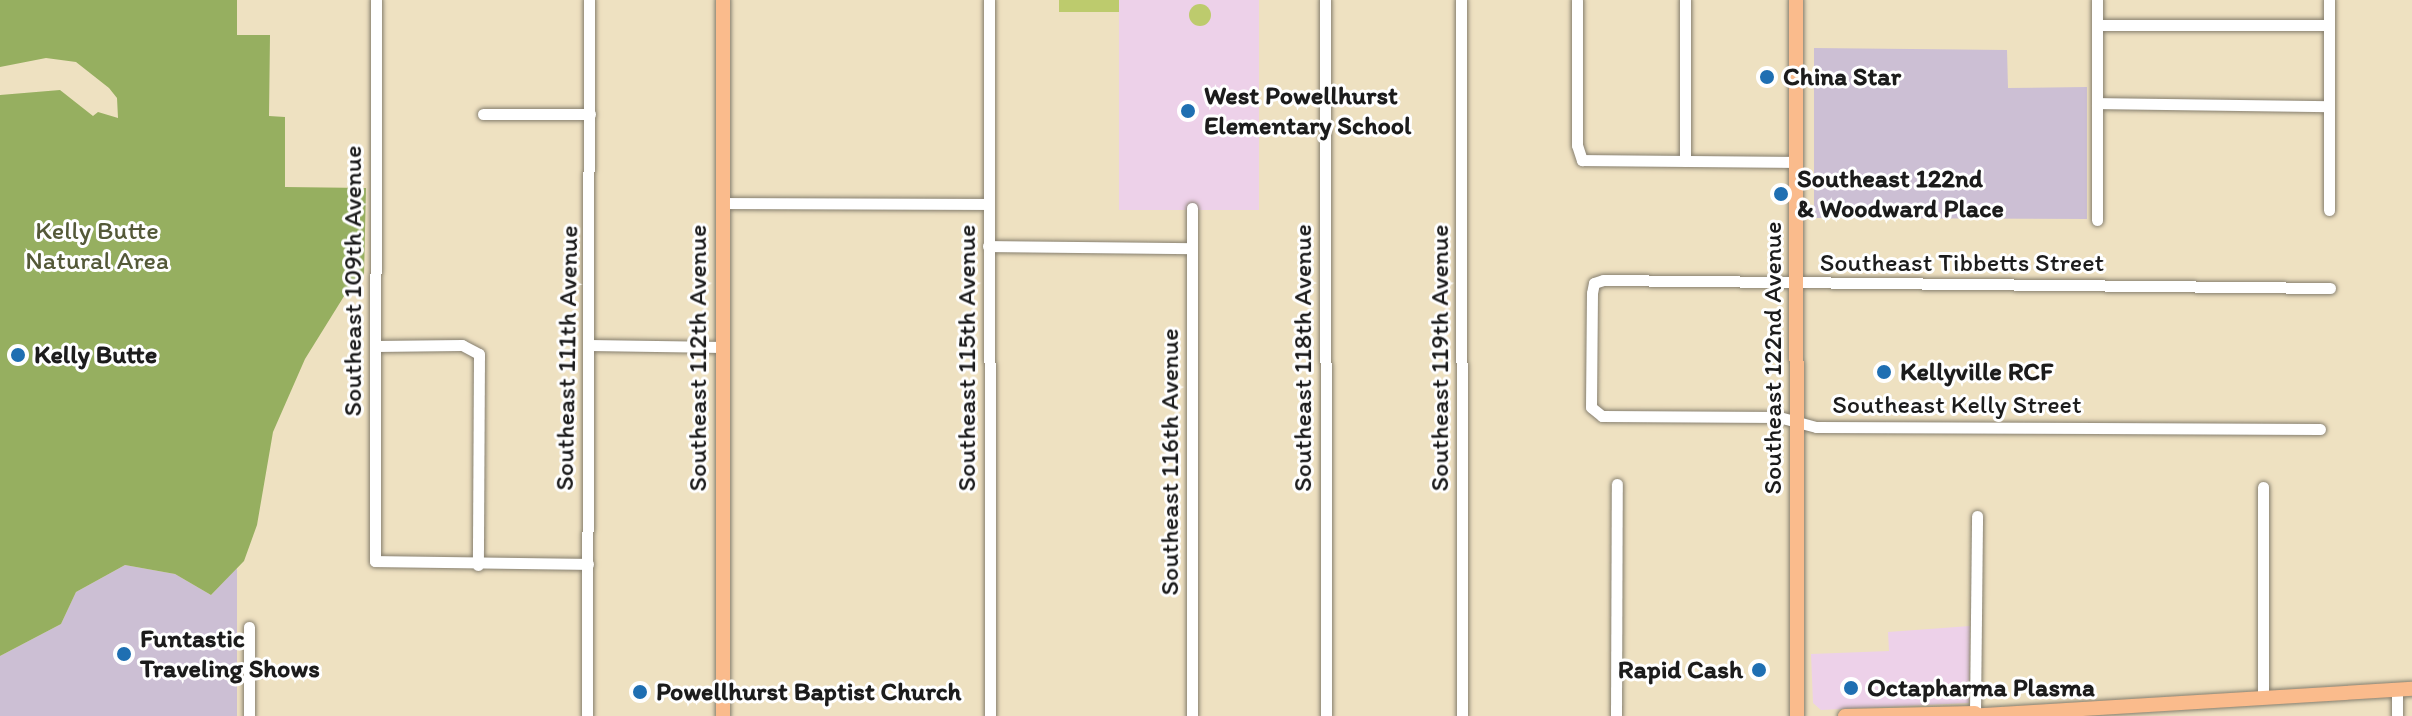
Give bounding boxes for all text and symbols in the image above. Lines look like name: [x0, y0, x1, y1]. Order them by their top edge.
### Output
place label: China Star: [1783, 61, 1901, 93]
marker: China Star: [1758, 68, 1776, 86]
place label: West Powellhurst Elementary School: [1204, 80, 1411, 142]
marker: West Powellhurst Elementary School: [1179, 102, 1197, 120]
street label: Southeast 109th Avenue: [337, 146, 369, 416]
place label: Southeast 122nd & Woodward Place: [1797, 163, 2004, 224]
marker: Southeast 122nd & Woodward Place: [1772, 185, 1790, 203]
park label: Kelly Butte Natural Area: [25, 215, 169, 276]
street label: Southeast 122nd Avenue: [1757, 221, 1789, 495]
street label: Southeast 118th Avenue: [1287, 224, 1319, 492]
street label: Southeast 111th Avenue: [549, 225, 585, 491]
street label: Southeast 112th Avenue: [682, 225, 714, 491]
street label: Southeast 115th Avenue: [951, 225, 983, 491]
street label: Southeast 119th Avenue: [1424, 225, 1456, 491]
street label: Southeast Tibbetts Street: [1820, 247, 2104, 279]
street label: Southeast 116th Avenue: [1154, 329, 1186, 595]
place label: Kelly Butte: [34, 339, 158, 371]
marker: Kelly Butte: [9, 346, 27, 364]
place label: Kellyville RCF: [1900, 356, 2053, 388]
marker: Kellyville RCF: [1875, 363, 1893, 381]
street label: Southeast Kelly Street: [1832, 389, 2082, 421]
place label: Funtastic Traveling Shows: [140, 623, 320, 684]
marker: Funtastic Traveling Shows: [115, 645, 133, 663]
place label: Rapid Cash: [1618, 654, 1743, 686]
marker: Rapid Cash: [1750, 661, 1768, 679]
place label: Octapharma Plasma: [1867, 672, 2095, 704]
place label: Powellhurst Baptist Church: [656, 676, 963, 708]
marker: Octapharma Plasma: [1842, 679, 1860, 697]
marker: Powellhurst Baptist Church: [631, 683, 649, 701]

